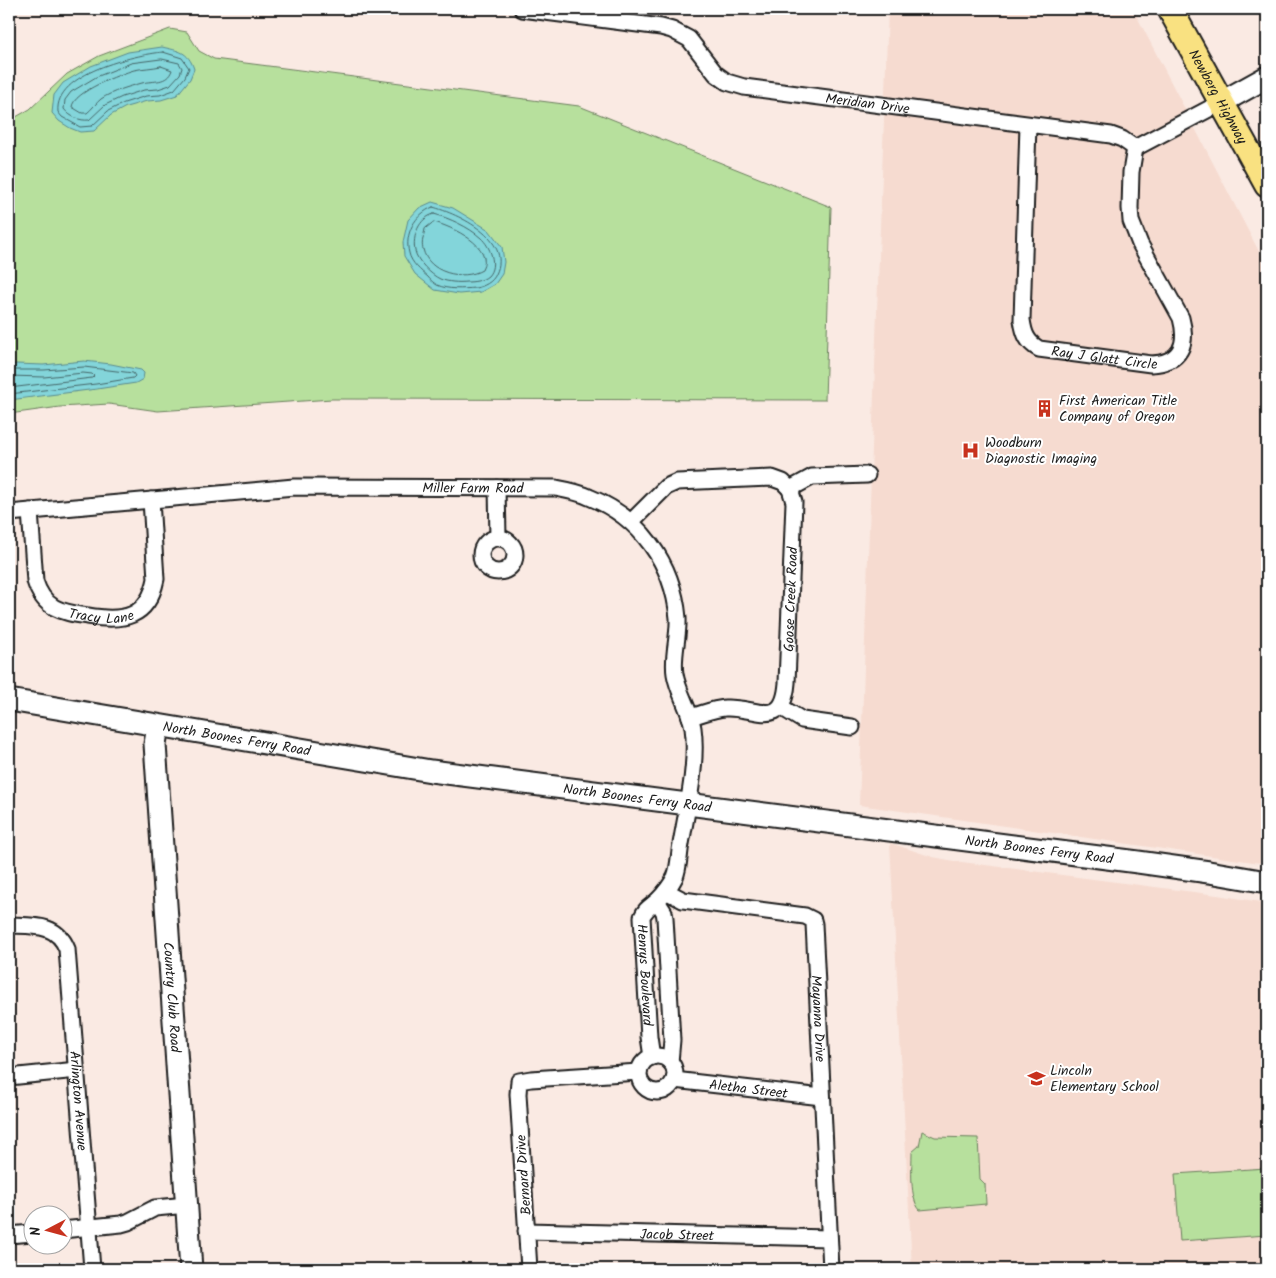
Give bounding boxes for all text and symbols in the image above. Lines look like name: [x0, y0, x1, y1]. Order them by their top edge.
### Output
street label: Newberg Highway: [1182, 46, 1253, 149]
street label: Meridian Drive: [824, 88, 912, 121]
street label: Ray J Glatt Circle: [1050, 341, 1159, 376]
place label: First American Title Company of Oregon: [1059, 390, 1178, 428]
building icon: First American Title Company of Oregon: [1035, 398, 1055, 418]
place label: Woodburn Diagnostic Imaging: [985, 432, 1097, 470]
hospital icon: Woodburn Diagnostic Imaging: [961, 440, 981, 460]
street label: Miller Farm Road: [422, 477, 524, 500]
street label: Goose Creek Road: [778, 545, 804, 652]
street label: Tracy Lane: [67, 603, 138, 630]
street label: North Boones Ferry Road: [161, 716, 313, 763]
street label: North Boones Ferry Road: [562, 778, 714, 819]
street label: North Boones Ferry Road: [964, 830, 1115, 871]
street label: Henrys Boulevard: [630, 923, 658, 1027]
street label: Country Club Road: [157, 941, 186, 1054]
street label: Mayanna Drive: [805, 975, 831, 1063]
street label: Arlington Avenue: [63, 1050, 93, 1152]
place label: Lincoln Elementary School: [1050, 1060, 1159, 1098]
school or university icon: Lincoln Elementary School: [1026, 1068, 1046, 1088]
street label: Aletha Street: [708, 1074, 789, 1105]
street label: Bernard Drive: [510, 1133, 538, 1216]
north arrow: [22, 1206, 72, 1256]
street label: Jacob Street: [640, 1224, 715, 1247]
text: N: [25, 1226, 47, 1237]

